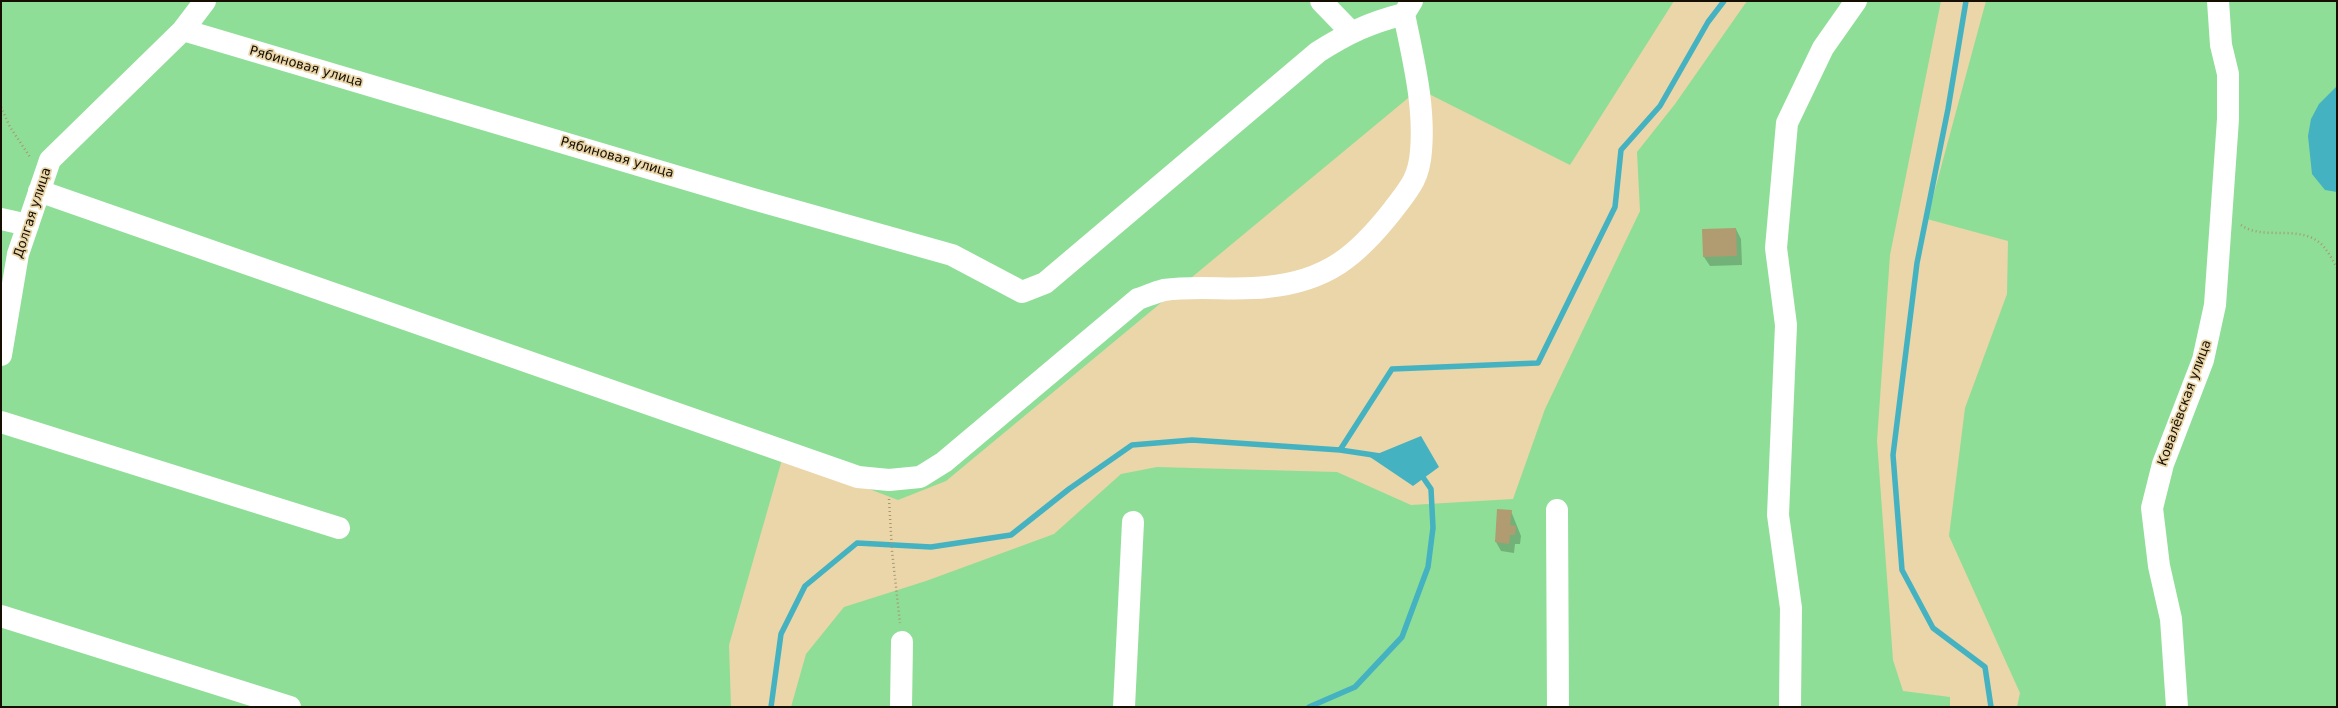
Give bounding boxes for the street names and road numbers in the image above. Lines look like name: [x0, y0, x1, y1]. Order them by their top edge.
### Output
street label: Рябиновая улица: [247, 43, 365, 91]
street label: Рябиновая улица: [558, 134, 676, 182]
street label: Долгая улица: [11, 166, 55, 260]
street label: Ковалёвская улица: [2155, 338, 2215, 468]

